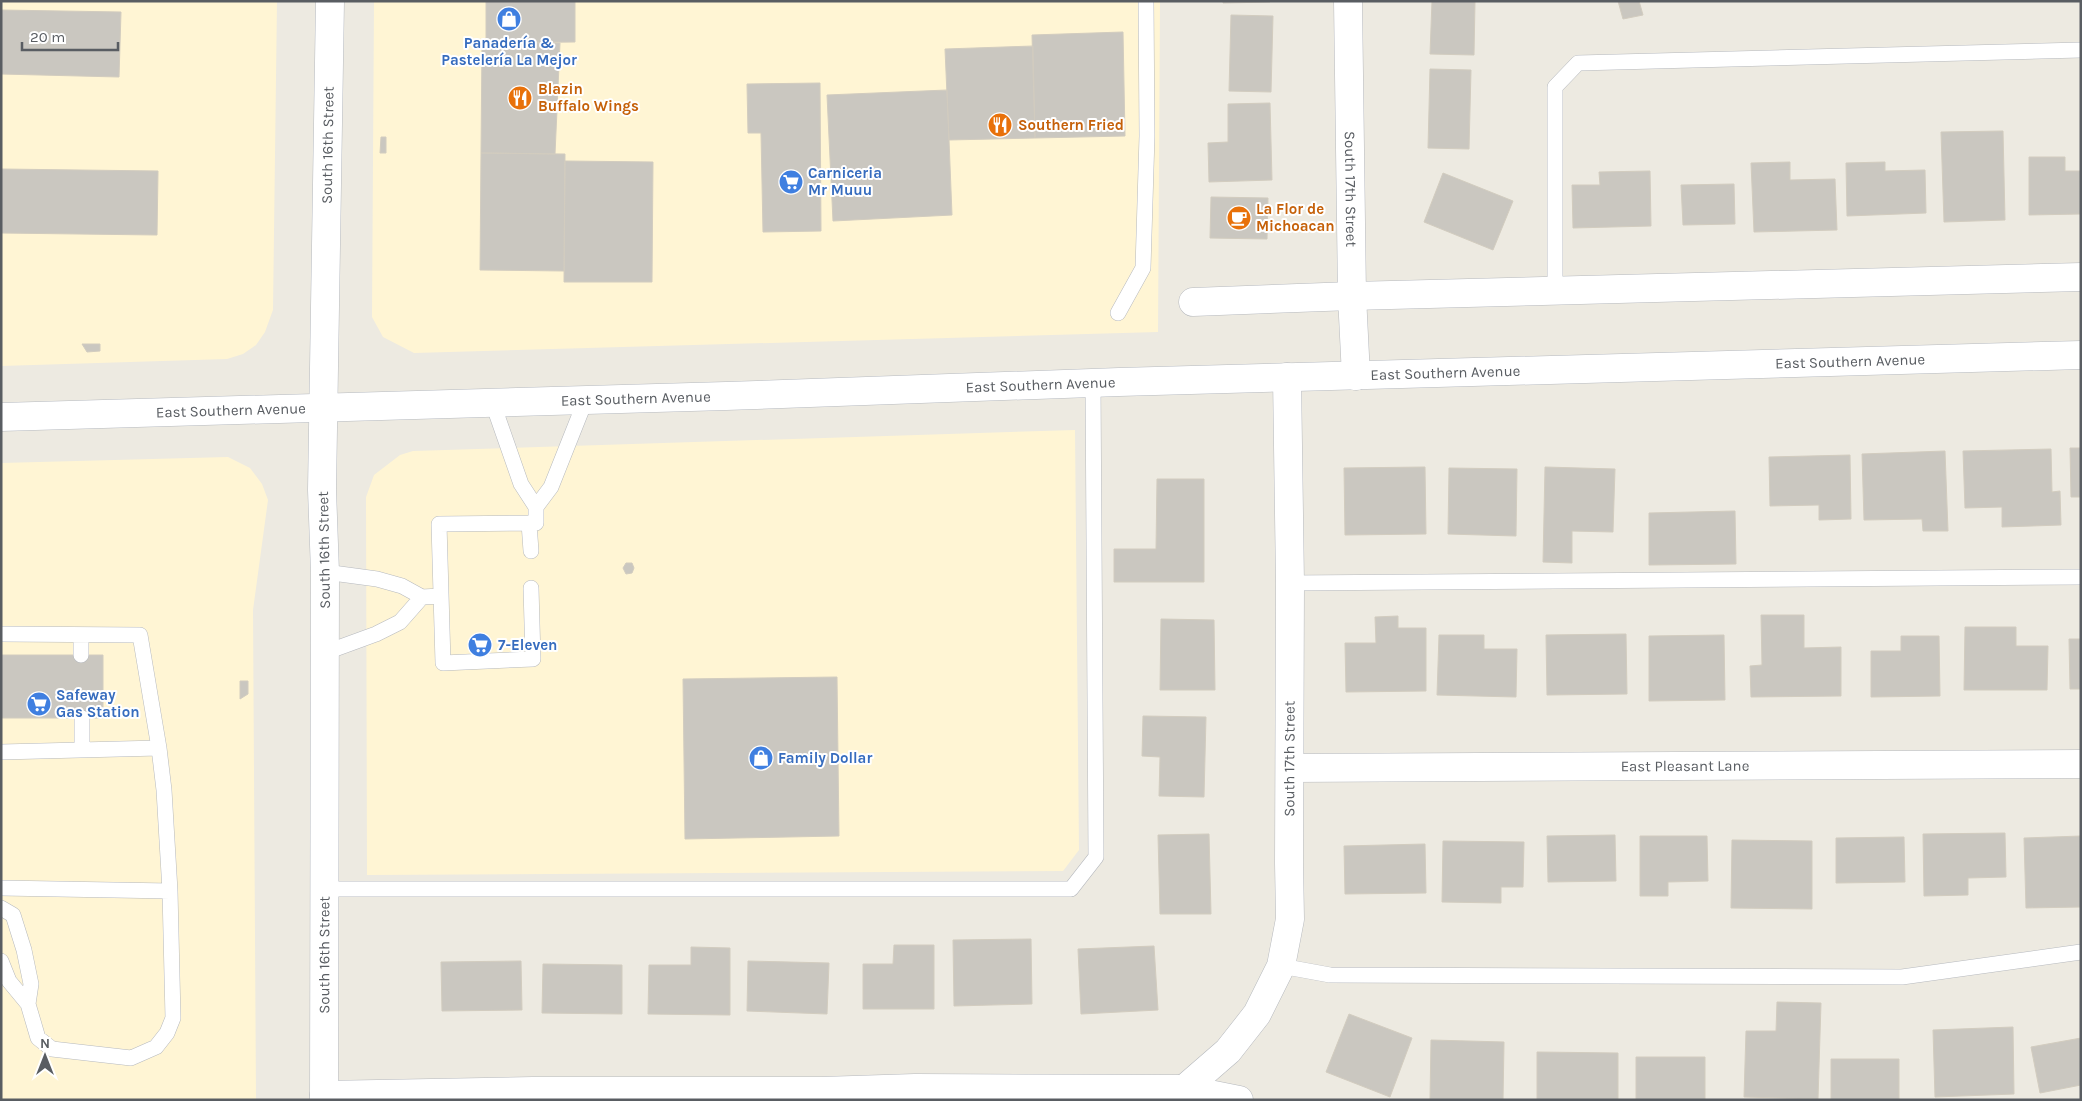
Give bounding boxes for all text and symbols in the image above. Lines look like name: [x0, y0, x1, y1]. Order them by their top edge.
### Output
shop icon: Panadería & Pastelería La Mejor: [496, 6, 522, 32]
scale bar: [22, 20, 119, 52]
text: 20 m: [30, 28, 65, 46]
place label: Panadería & Pastelería La Mejor: [441, 34, 577, 69]
place label: Blazin Buffalo Wings: [538, 80, 639, 115]
restaurant icon: Blazin Buffalo Wings: [507, 85, 533, 111]
street label: South 16th Street: [318, 86, 338, 204]
restaurant icon: Southern Fried: [987, 112, 1013, 138]
place label: Southern Fried: [1018, 116, 1124, 134]
street label: South 17th Street: [1341, 131, 1360, 248]
place label: Carniceria Mr Muuu: [808, 164, 882, 199]
supermarket icon: Carniceria Mr Muuu: [778, 169, 804, 195]
place label: La Flor de Michoacan: [1256, 200, 1335, 235]
cafe icon: La Flor de Michoacan: [1226, 205, 1252, 231]
street label: East Southern Avenue: [1775, 350, 1925, 373]
street label: East Southern Avenue: [1370, 362, 1521, 384]
street label: East Southern Avenue: [965, 373, 1116, 396]
street label: East Southern Avenue: [560, 387, 711, 410]
street label: East Southern Avenue: [156, 399, 306, 422]
street label: South 16th Street: [314, 491, 334, 609]
supermarket icon: 7-Eleven: [467, 632, 493, 658]
place label: 7-Eleven: [498, 636, 557, 654]
place label: Safeway Gas Station: [56, 686, 140, 721]
supermarket icon: Safeway Gas Station: [26, 691, 52, 717]
street label: South 17th Street: [1280, 700, 1299, 817]
shop icon: Family Dollar: [748, 745, 774, 771]
place label: Family Dollar: [778, 749, 872, 767]
street label: East Pleasant Lane: [1621, 757, 1749, 775]
street label: South 16th Street: [315, 896, 333, 1014]
north arrow: [20, 1031, 70, 1081]
text: N: [40, 1035, 50, 1052]

